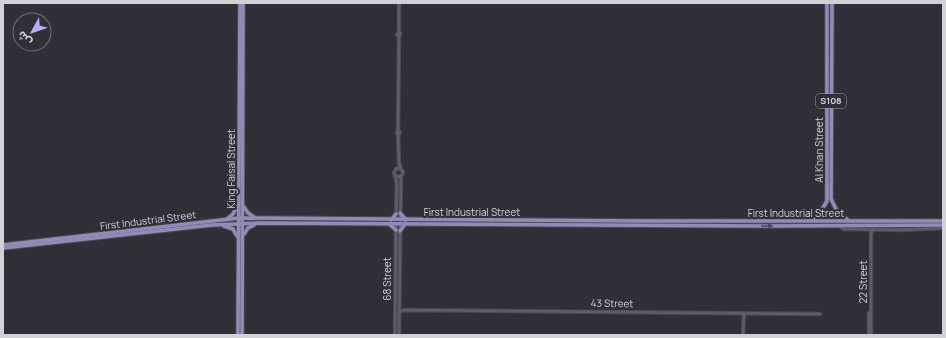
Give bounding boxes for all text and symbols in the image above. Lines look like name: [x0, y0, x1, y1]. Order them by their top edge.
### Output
north arrow: [12, 12, 52, 52]
text: ش: [13, 28, 35, 49]
road number: S108: [816, 94, 846, 108]
street label: Al Khan Street: [812, 117, 826, 183]
street label: King Faisal Street: [224, 129, 238, 209]
street label: First Industrial Street: [424, 205, 520, 219]
street label: First Industrial Street: [748, 206, 844, 220]
street label: First Industrial Street: [99, 207, 197, 233]
one-way arrow: [761, 223, 774, 229]
street label: 68 Street: [380, 257, 394, 301]
street label: 22 Street: [856, 261, 870, 303]
street label: 43 Street: [590, 296, 634, 310]

